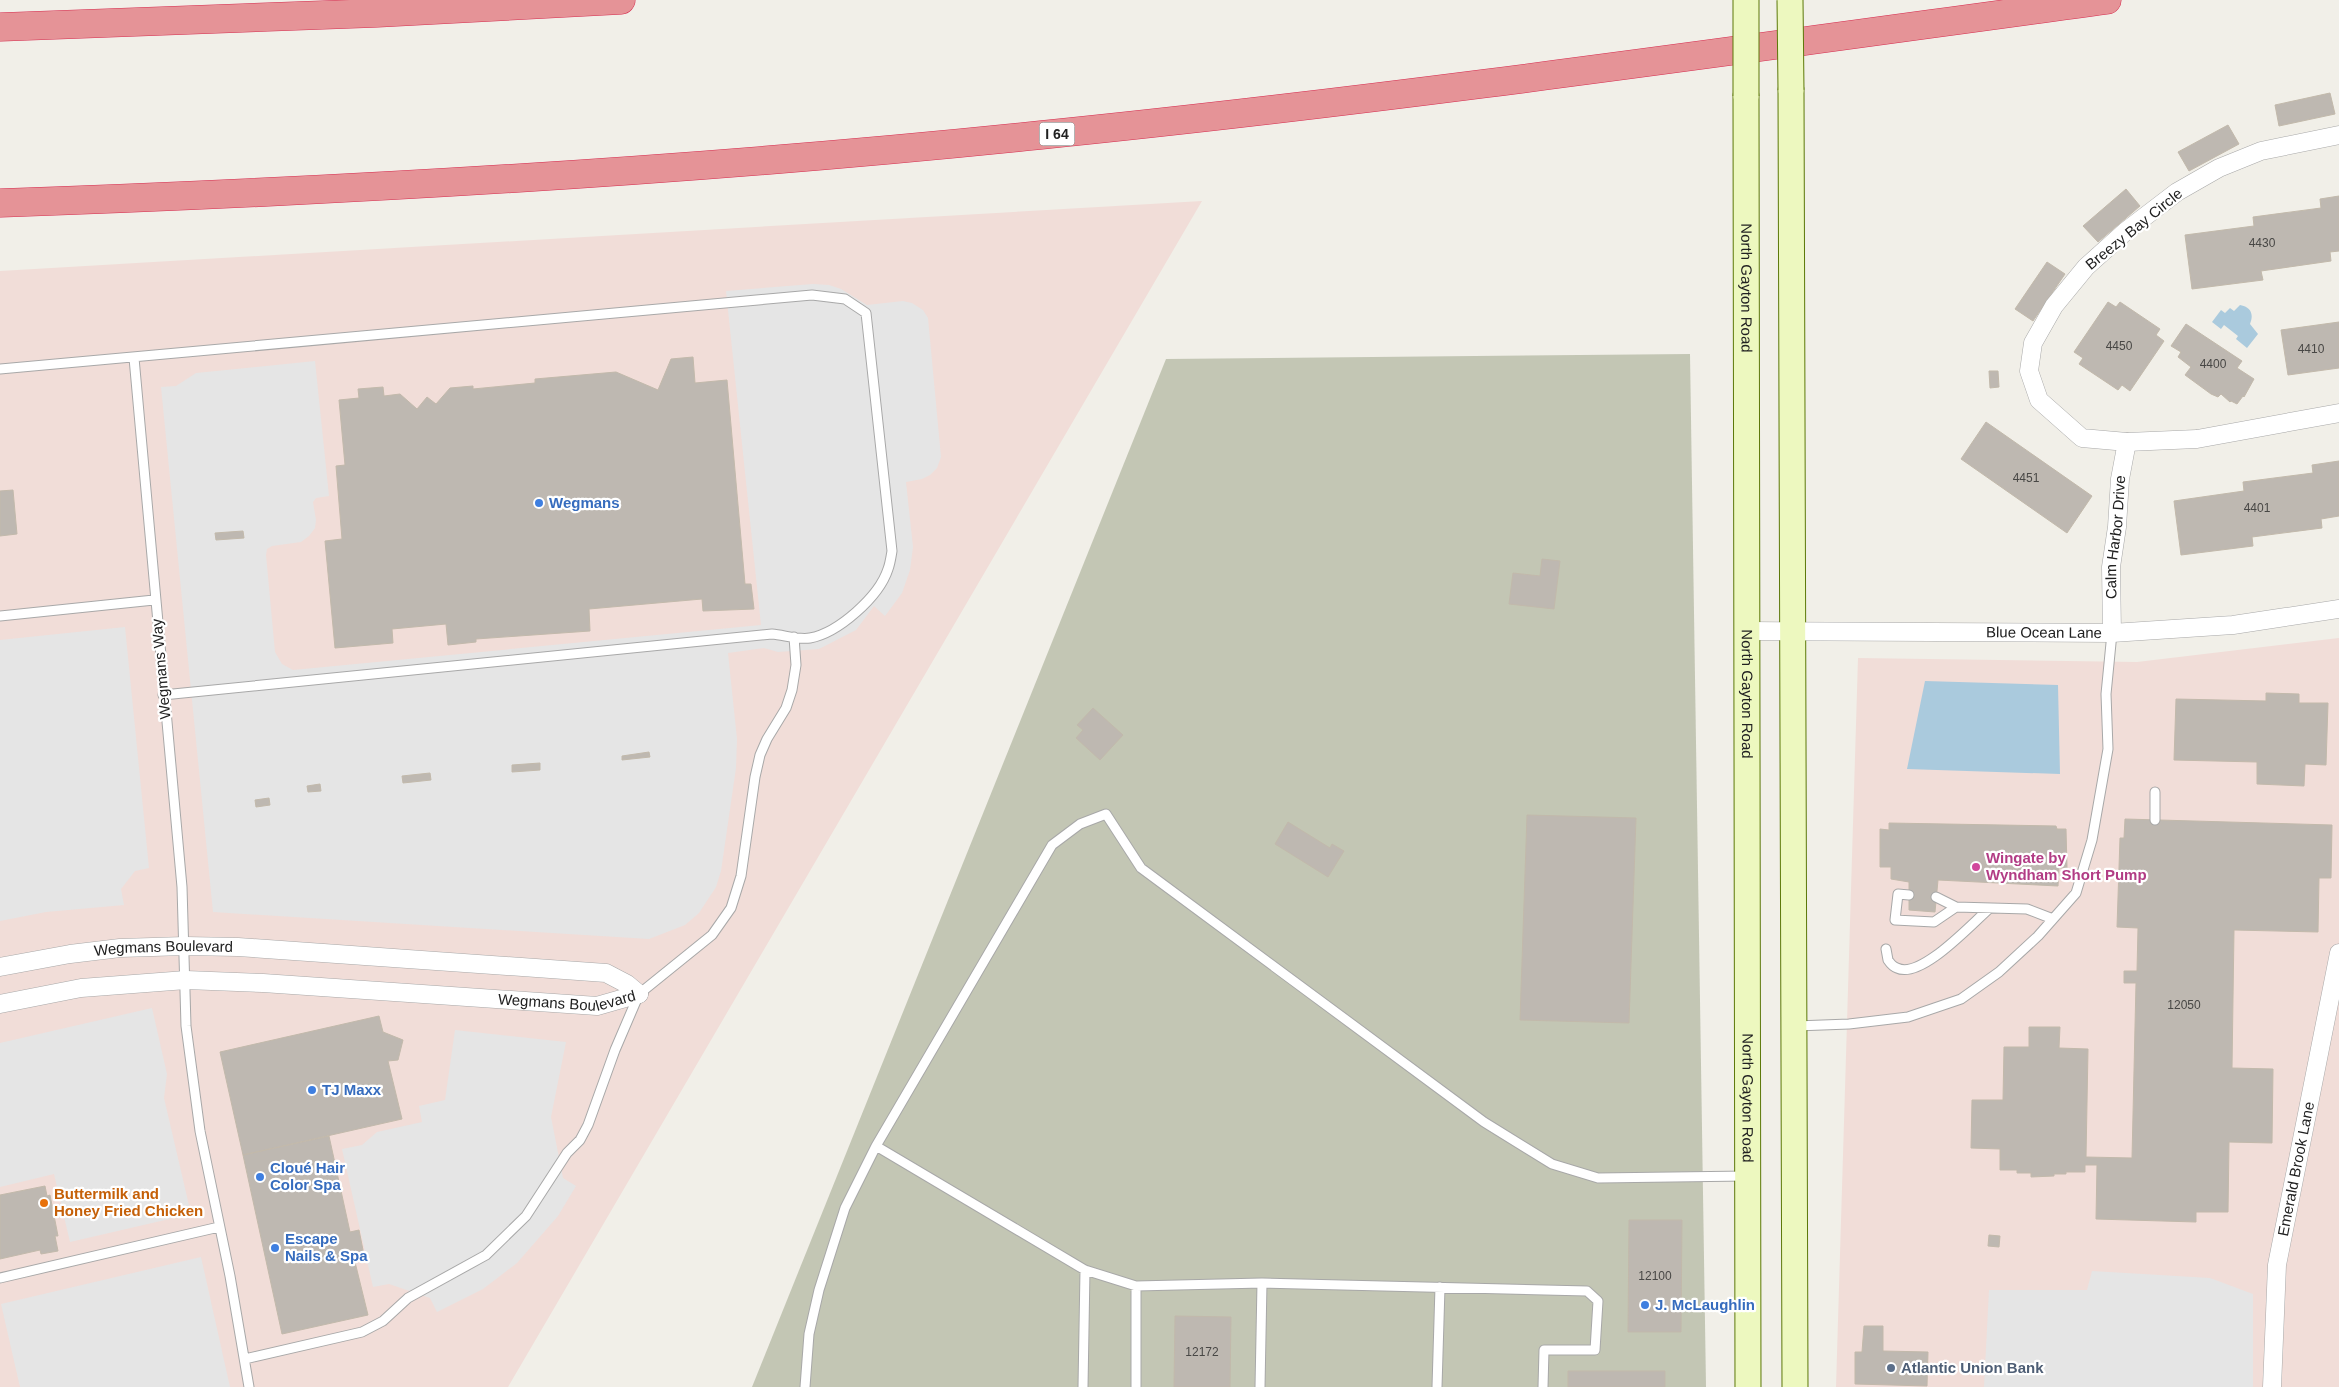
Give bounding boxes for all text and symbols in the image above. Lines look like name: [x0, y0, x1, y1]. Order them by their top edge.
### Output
road number: I 64: [1040, 122, 1074, 146]
street label: Breezy Bay Circle: [2082, 184, 2185, 273]
street label: North Gayton Road: [1738, 223, 1755, 353]
house number: 4430: [2249, 236, 2276, 250]
house number: 4450: [2106, 339, 2133, 353]
house number: 4410: [2298, 342, 2325, 356]
house number: 4400: [2200, 357, 2227, 371]
house number: 4451: [2013, 471, 2040, 485]
street label: Calm Harbor Drive: [2102, 475, 2128, 599]
place label: Wegmans: [549, 494, 620, 511]
marker: Wegmans: [533, 497, 545, 509]
house number: 4401: [2244, 501, 2271, 515]
street label: Wegmans Way: [148, 618, 173, 720]
street label: Blue Ocean Lane: [1986, 623, 2102, 641]
street label: North Gayton Road: [1739, 629, 1756, 759]
place label: Wingate by Wyndham Short Pump: [1986, 849, 2147, 883]
marker: Wingate by Wyndham Short Pump: [1970, 861, 1982, 873]
street label: Wegmans Boulevard: [93, 937, 233, 959]
street label: Wegmans Boulevard: [497, 986, 637, 1014]
house number: 12050: [2167, 998, 2201, 1012]
street label: North Gayton Road: [1739, 1033, 1757, 1163]
place label: TJ Maxx: [322, 1081, 382, 1098]
marker: TJ Maxx: [306, 1084, 318, 1096]
street label: Emerald Brook Lane: [2274, 1100, 2317, 1238]
place label: Cloué Hair Color Spa: [270, 1159, 345, 1193]
marker: Cloué Hair Color Spa: [254, 1171, 266, 1183]
place label: Buttermilk and Honey Fried Chicken: [54, 1185, 203, 1219]
marker: Buttermilk and Honey Fried Chicken: [38, 1197, 50, 1209]
place label: Escape Nails & Spa: [285, 1230, 368, 1264]
marker: Escape Nails & Spa: [269, 1242, 281, 1254]
house number: 12100: [1638, 1269, 1672, 1283]
place label: J. McLaughlin: [1655, 1296, 1755, 1313]
marker: J. McLaughlin: [1639, 1299, 1651, 1311]
house number: 12172: [1185, 1345, 1219, 1359]
place label: Atlantic Union Bank: [1901, 1359, 2044, 1376]
marker: Atlantic Union Bank: [1885, 1362, 1897, 1374]

